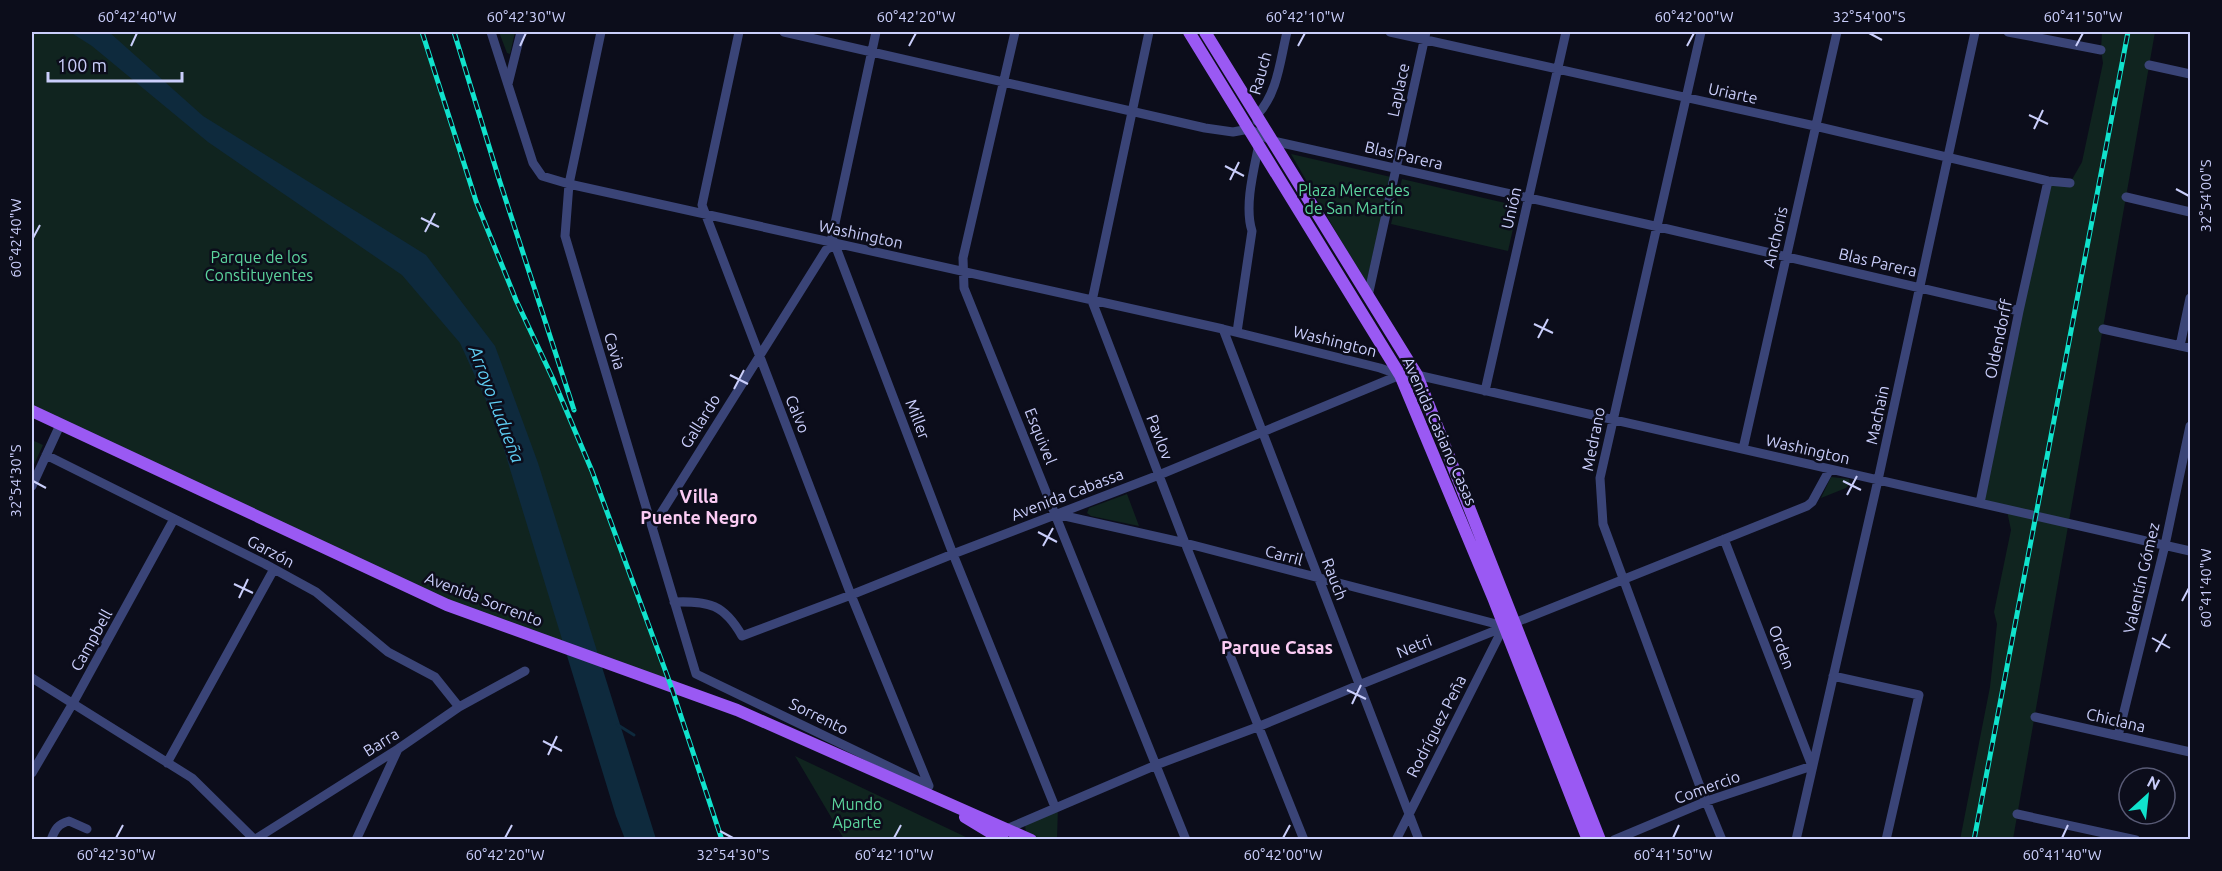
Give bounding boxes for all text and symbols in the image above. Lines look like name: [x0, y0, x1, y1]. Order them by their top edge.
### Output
text: 60°42'40"W: [97, 8, 177, 25]
text: 60°42'30"W: [486, 8, 566, 25]
text: 60°42'20"W: [876, 8, 956, 25]
text: 60°42'10"W: [1265, 8, 1345, 25]
text: 60°42'00"W: [1654, 8, 1734, 25]
text: 32°54'00"S: [1832, 8, 1906, 25]
text: 60°41'50"W: [2043, 8, 2123, 25]
scale bar: [48, 45, 182, 83]
street label: Rauch: [1245, 49, 1275, 97]
text: 100 m: [57, 55, 107, 75]
street label: Laplace: [1384, 62, 1412, 118]
street label: Uriarte: [1707, 79, 1759, 107]
street label: Blas Parera: [1363, 137, 1445, 173]
text: 32°54'00"S: [2197, 159, 2214, 233]
park label: Plaza Mercedes de San Martín: [1298, 181, 1410, 217]
street label: Unión: [1497, 185, 1525, 231]
text: 60°42'40"W: [7, 198, 24, 278]
street label: Anchoris: [1759, 205, 1791, 269]
street label: Washington: [817, 216, 905, 252]
street label: Blas Parera: [1837, 244, 1919, 280]
park label: Parque de los Constituyentes: [205, 248, 313, 284]
street label: Oldendorff: [1981, 297, 2015, 380]
street label: Washington: [1291, 322, 1379, 360]
street label: Cavia: [601, 330, 629, 372]
water label: Arroyo Ludueña: [465, 342, 529, 466]
street label: Avenida Casiano Casas: [1399, 354, 1481, 508]
street label: Machain: [1862, 384, 1892, 446]
street label: Gallardo: [676, 391, 724, 451]
street label: Calvo: [782, 392, 814, 436]
street label: Miller: [902, 397, 934, 441]
street label: Esquivel: [1022, 405, 1060, 467]
street label: Medrano: [1578, 405, 1608, 473]
street label: Pavlov: [1143, 412, 1177, 462]
street label: Washington: [1764, 431, 1852, 467]
text: 32°54'30"S: [7, 444, 24, 518]
street label: Avenida Cabassa: [1008, 464, 1126, 524]
district label: Villa Puente Negro: [640, 486, 758, 527]
street label: Valentín Gómez: [2119, 521, 2163, 635]
street label: Garzón: [244, 531, 298, 571]
street label: Carril: [1263, 541, 1305, 569]
text: 60°41'40"W: [2197, 548, 2214, 628]
street label: Rauch: [1319, 555, 1351, 603]
street label: Avenida Sorrento: [423, 568, 545, 630]
street label: Campbell: [67, 606, 115, 674]
street label: Orden: [1765, 622, 1799, 672]
street label: Netri: [1394, 631, 1434, 661]
district label: Parque Casas: [1221, 637, 1333, 657]
street label: Rodríguez Peña: [1403, 672, 1469, 780]
street label: Sorrento: [787, 694, 851, 738]
street label: Chiclana: [2085, 704, 2147, 736]
street label: Barra: [360, 724, 402, 760]
north arrow: [2117, 766, 2177, 826]
street label: Comercio: [1672, 767, 1742, 807]
text: N: [2144, 772, 2163, 793]
park label: Mundo Aparte: [832, 795, 882, 831]
text: 60°42'30"W: [76, 846, 156, 863]
text: 60°42'20"W: [465, 846, 545, 863]
text: 32°54'30"S: [696, 846, 770, 863]
text: 60°42'10"W: [854, 846, 934, 863]
text: 60°42'00"W: [1243, 846, 1323, 863]
text: 60°41'50"W: [1633, 846, 1713, 863]
text: 60°41'40"W: [2022, 846, 2102, 863]

